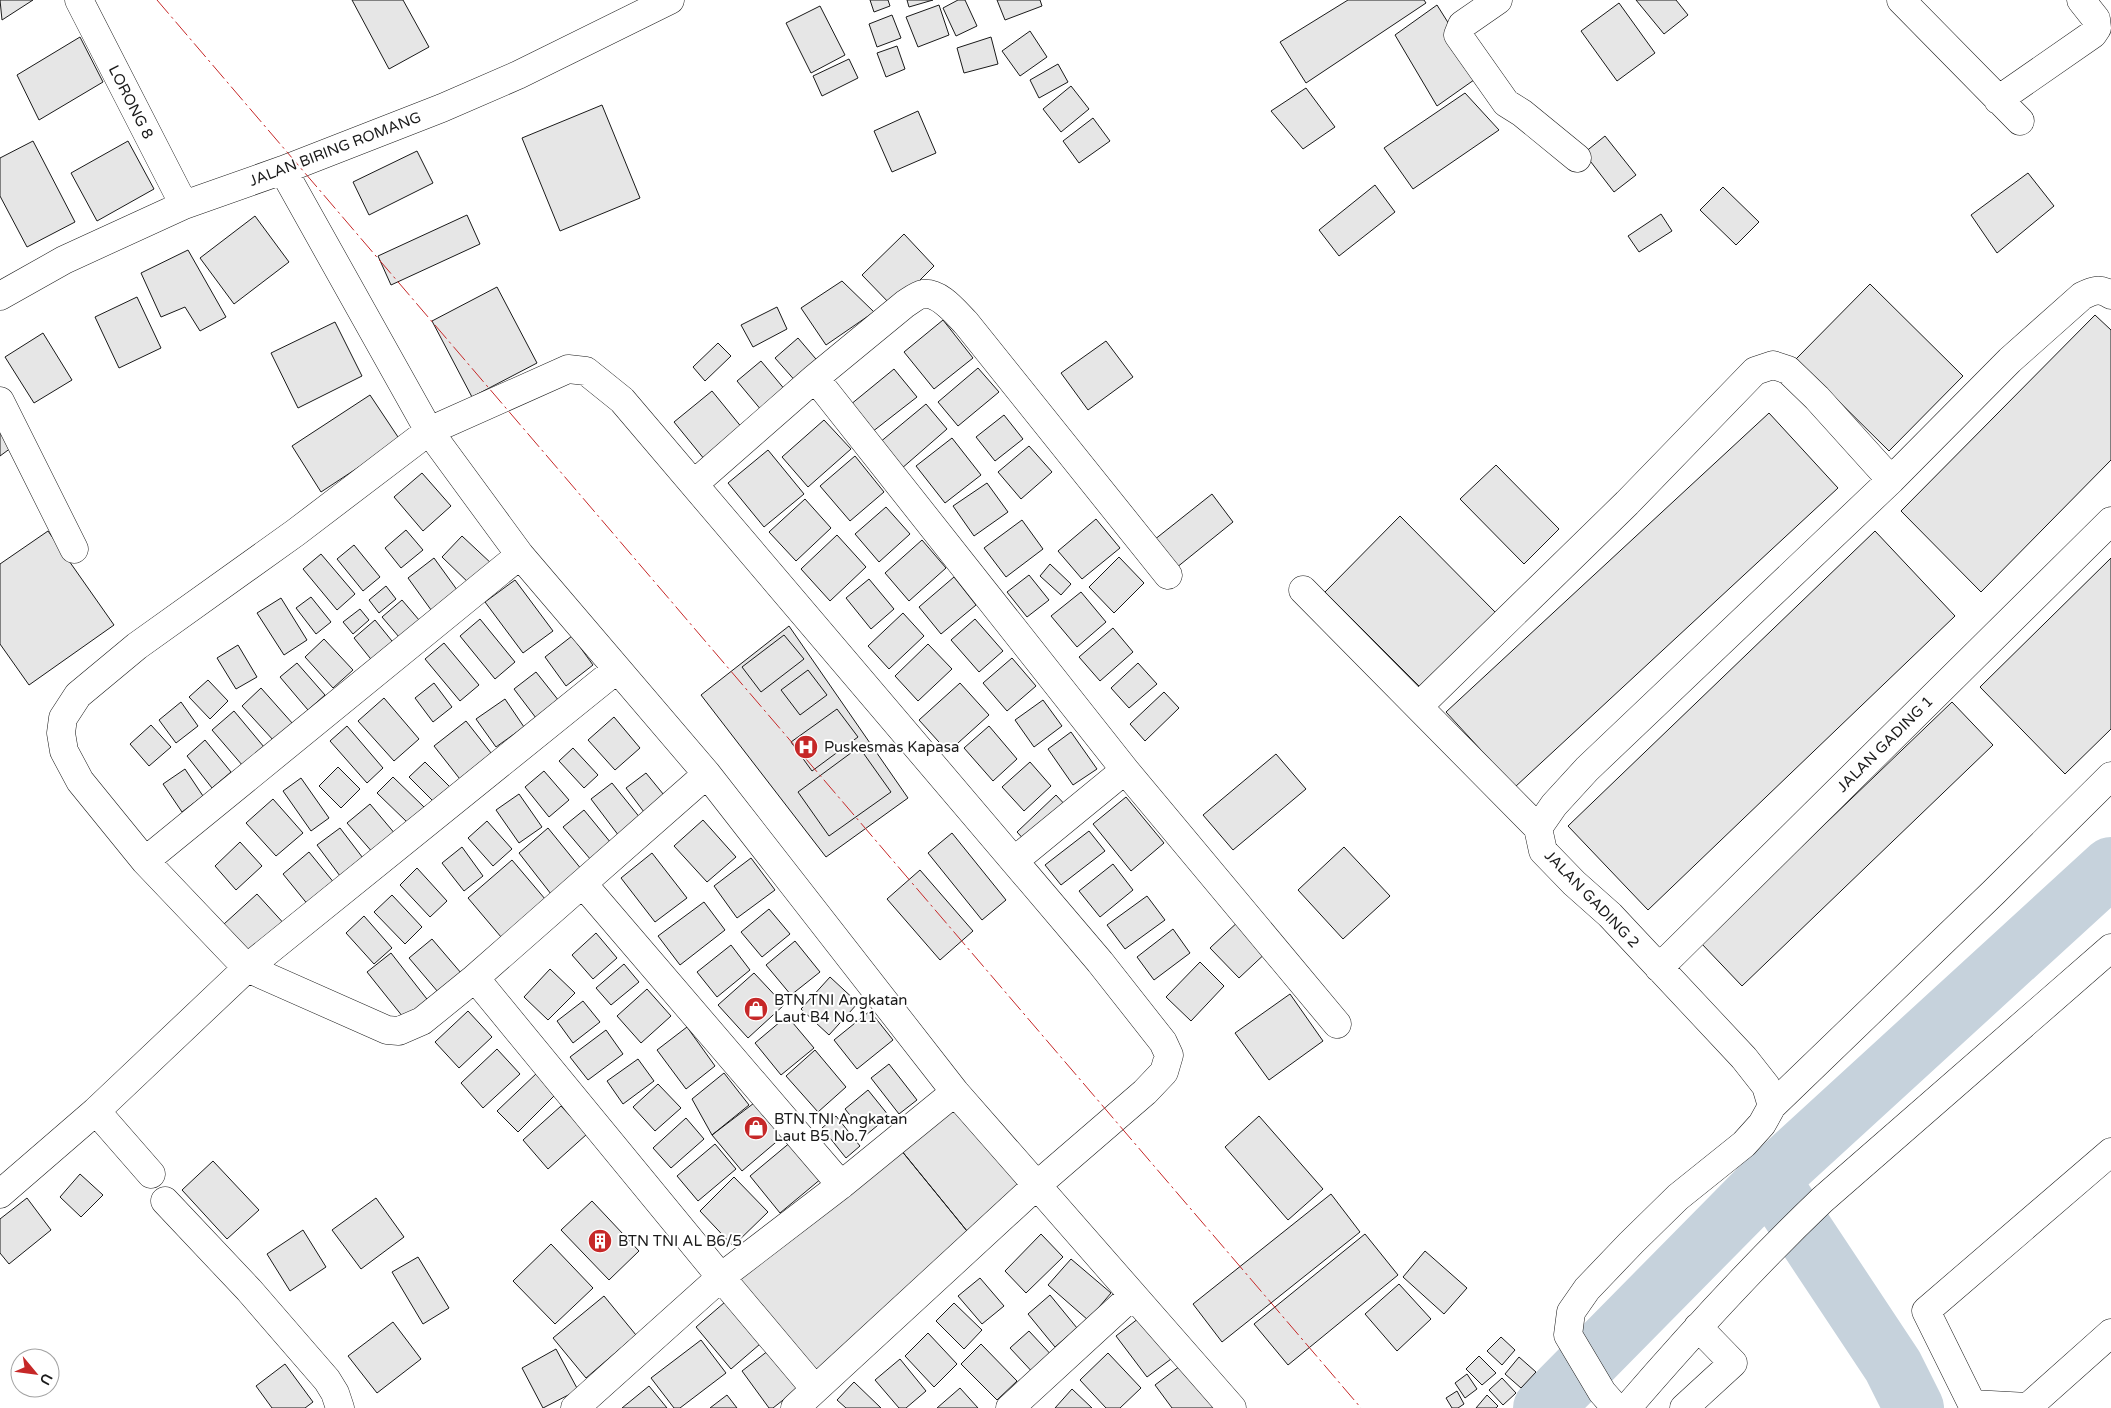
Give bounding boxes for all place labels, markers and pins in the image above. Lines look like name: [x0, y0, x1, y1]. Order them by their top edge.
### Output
hospital icon: Puskesmas Kapasa: [793, 734, 819, 760]
place label: Puskesmas Kapasa: [824, 738, 959, 756]
place label: BTN TNI Angkatan Laut B4 No.11: [774, 991, 907, 1026]
shop icon: BTN TNI Angkatan Laut B4 No.11: [743, 996, 769, 1022]
place label: BTN TNI Angkatan Laut B5 No.7: [774, 1110, 907, 1145]
shop icon: BTN TNI Angkatan Laut B5 No.7: [743, 1115, 769, 1141]
building icon: BTN TNI AL B6/5: [587, 1228, 613, 1254]
place label: BTN TNI AL B6/5: [618, 1232, 742, 1250]

